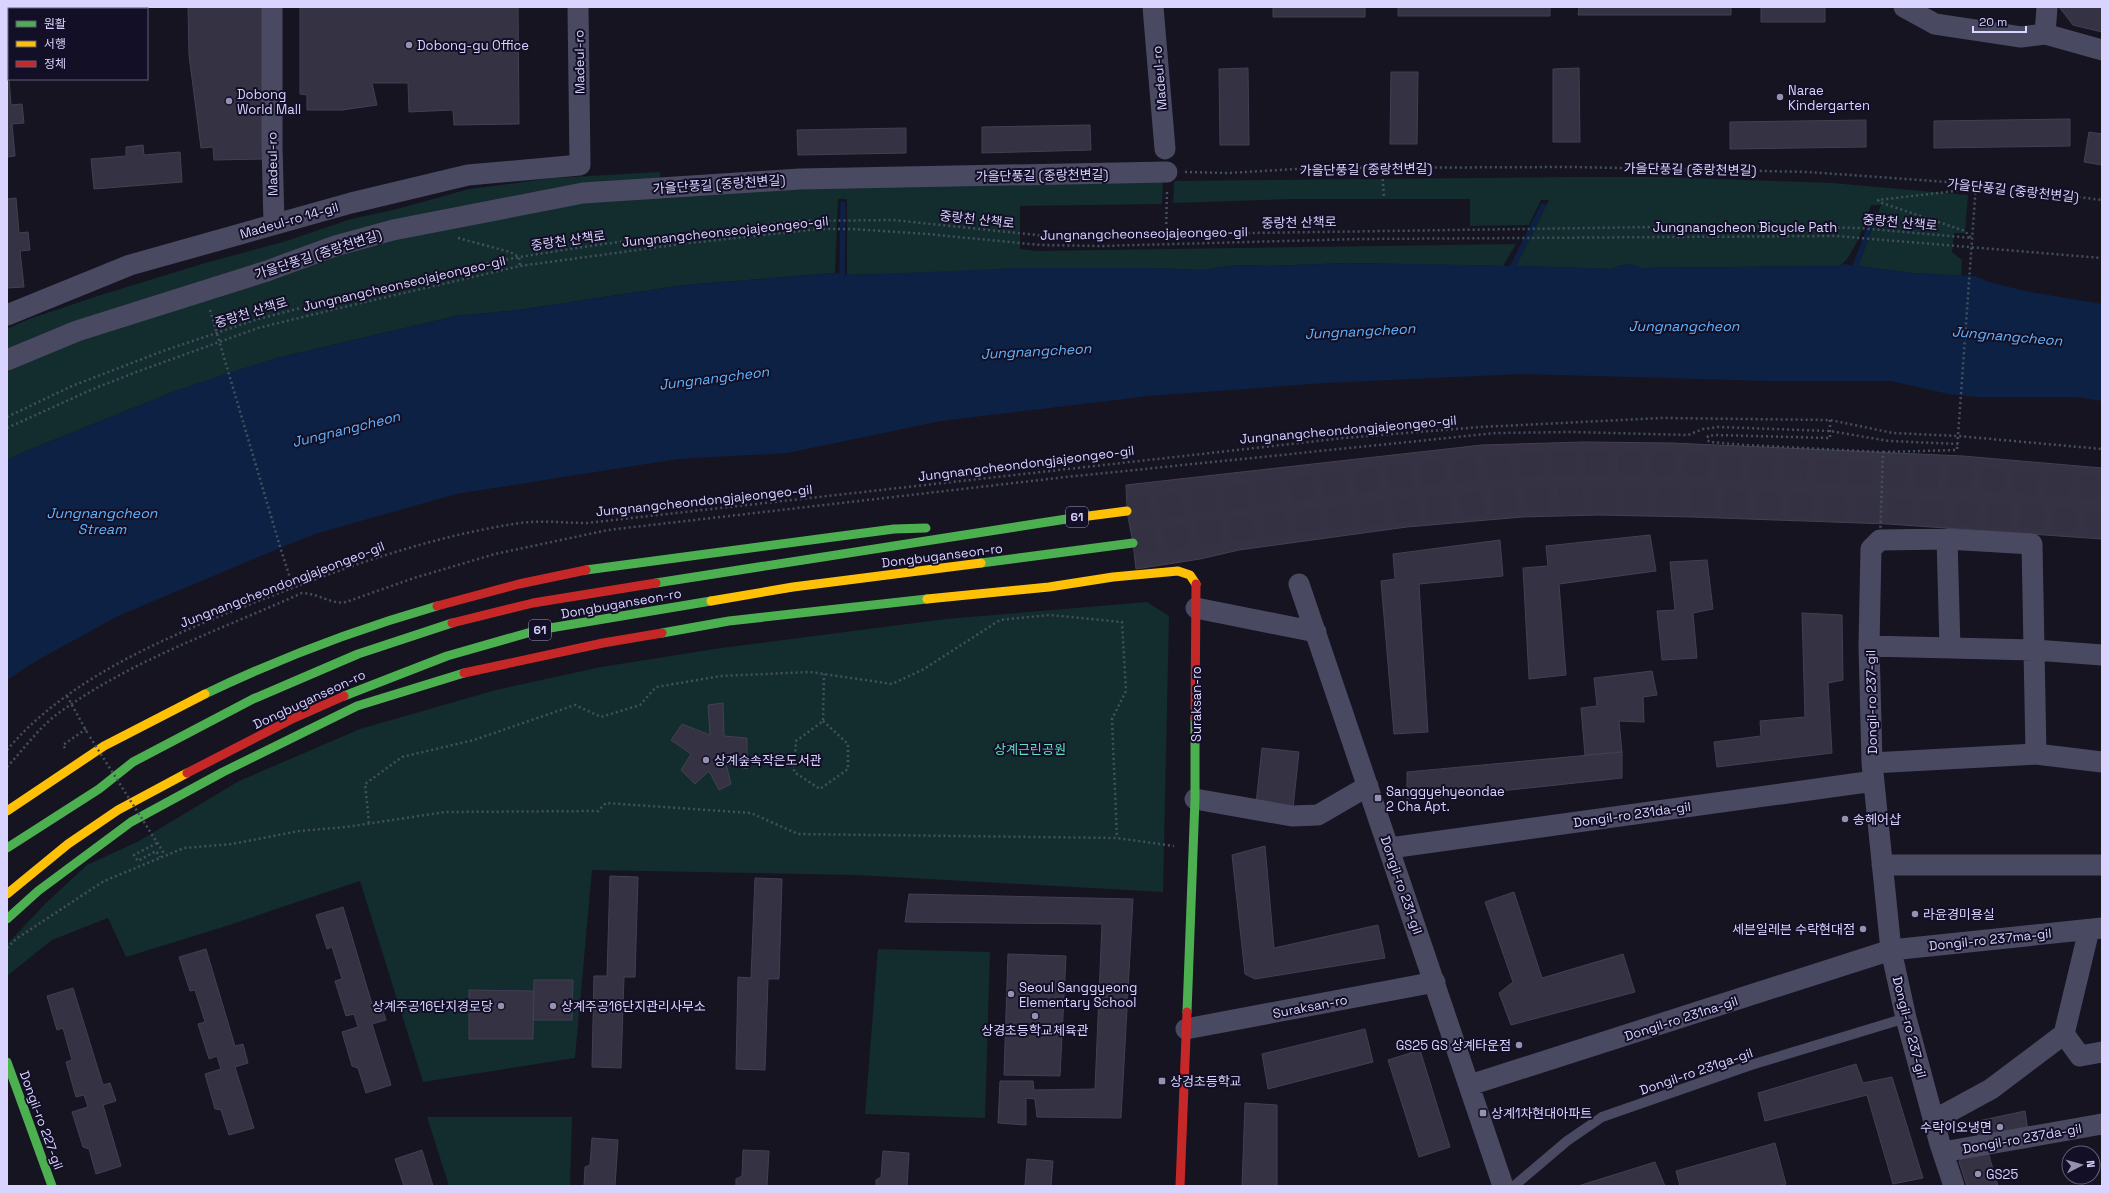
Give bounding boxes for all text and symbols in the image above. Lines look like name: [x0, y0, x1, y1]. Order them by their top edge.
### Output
legend: [8, 8, 148, 80]
scale bar: [1973, 8, 2026, 34]
text: 20 m: [1979, 14, 2007, 30]
text: 원활: [44, 16, 66, 32]
street label: Madeul-ro: [570, 30, 589, 94]
text: 서행: [44, 36, 66, 52]
place label: Dobong-gu Office: [417, 37, 529, 54]
marker: Dobong-gu Office: [404, 40, 414, 50]
street label: Madeul-ro: [1148, 45, 1171, 111]
text: 정체: [44, 56, 66, 72]
place label: Narae Kindergarten: [1788, 82, 1870, 114]
place label: Dobong World Mall: [237, 86, 301, 118]
marker: Narae Kindergarten: [1775, 92, 1785, 102]
marker: Dobong World Mall: [224, 96, 234, 106]
street label: Madeul-ro: [263, 132, 282, 196]
street label: 가을단풍길 (중랑천변길): [1299, 160, 1433, 179]
street label: 가을단풍길 (중랑천변길): [1623, 160, 1757, 179]
street label: 가을단풍길 (중랑천변길): [975, 166, 1109, 185]
street label: 가을단풍길 (중랑천변길): [652, 171, 786, 198]
street label: 가을단풍길 (중랑천변길): [1946, 175, 2080, 206]
street label: Madeul-ro 14-gil: [238, 198, 340, 243]
street label: 중랑천 산책로: [939, 207, 1015, 232]
street label: 중랑천 산책로: [1862, 211, 1938, 234]
street label: Jungnangcheonseojajeongeo-gil: [621, 212, 829, 251]
street label: 중랑천 산책로: [1261, 213, 1337, 232]
street label: Jungnangcheon Bicycle Path: [1653, 219, 1837, 236]
street label: Jungnangcheonseojajeongeo-gil: [1040, 223, 1248, 244]
street label: 가을단풍길 (중랑천변길): [252, 226, 384, 283]
street label: 중랑천 산책로: [530, 227, 606, 254]
street label: Jungnangcheonseojajeongeo-gil: [301, 252, 507, 315]
street label: 중랑천 산책로: [213, 293, 290, 332]
water label: Jungnangcheon: [1629, 317, 1740, 335]
water label: Jungnangcheon: [1304, 319, 1416, 343]
water label: Jungnangcheon: [1951, 322, 2063, 350]
water label: Jungnangcheon: [980, 339, 1092, 363]
water label: Jungnangcheon: [658, 362, 770, 394]
water label: Jungnangcheon: [290, 407, 402, 451]
street label: Jungnangcheondongjajeongeo-gil: [1239, 412, 1457, 447]
street label: Jungnangcheondongjajeongeo-gil: [917, 442, 1135, 485]
street label: Jungnangcheondongjajeongeo-gil: [595, 481, 813, 520]
water label: Jungnangcheon Stream: [47, 504, 158, 538]
road number: 61: [1066, 507, 1088, 527]
street label: Jungnangcheondongjajeongeo-gil: [177, 537, 387, 631]
street label: Dongbuganseon-ro: [880, 540, 1004, 571]
street label: Dongbuganseon-ro: [559, 585, 683, 622]
road number: 61: [529, 620, 551, 640]
street label: Dongil-ro 237-gil: [1862, 650, 1881, 754]
street label: Dongbuganseon-ro: [250, 666, 368, 733]
street label: Suraksan-ro: [1188, 666, 1205, 742]
park label: 상계근린공원: [994, 741, 1066, 758]
place label: 상계숲속작은도서관: [714, 752, 822, 769]
marker: 상계숲속작은도서관: [701, 755, 711, 765]
place label: Sanggyehyeondae 2 Cha Apt.: [1386, 783, 1505, 815]
marker: Sanggyehyeondae 2 Cha Apt.: [1373, 793, 1383, 803]
street label: Dongil-ro 231da-gil: [1572, 798, 1692, 831]
place label: 송헤어샵: [1853, 811, 1901, 828]
marker: 송헤어샵: [1840, 814, 1850, 824]
street label: Dongil-ro 231-gil: [1377, 834, 1426, 937]
place label: 라윤경미용실: [1923, 906, 1995, 923]
marker: 라윤경미용실: [1910, 909, 1920, 919]
place label: 세븐일레븐 수락현대점: [1732, 921, 1855, 938]
marker: 세븐일레븐 수락현대점: [1858, 924, 1868, 934]
street label: Dongil-ro 237ma-gil: [1928, 925, 2052, 954]
street label: Dongil-ro 237-gil: [1889, 975, 1930, 1080]
place label: Seoul Sanggyeong Elementary School: [1019, 979, 1137, 1011]
marker: Seoul Sanggyeong Elementary School: [1006, 989, 1016, 999]
street label: Suraksan-ro: [1271, 991, 1349, 1022]
street label: Dongil-ro 231na-gil: [1622, 992, 1740, 1045]
place label: 상계주공16단지경로당: [372, 998, 493, 1015]
place label: 상계주공16단지관리사무소: [561, 998, 706, 1015]
marker: 상계주공16단지경로당: [496, 1001, 506, 1011]
marker: 상계주공16단지관리사무소: [548, 1001, 558, 1011]
marker: 상경초등학교체육관: [1030, 1011, 1040, 1021]
place label: 상경초등학교체육관: [981, 1022, 1089, 1039]
place label: GS25 GS 상계타운점: [1396, 1037, 1511, 1054]
marker: GS25 GS 상계타운점: [1514, 1040, 1524, 1050]
street label: Dongil-ro 231ga-gil: [1637, 1044, 1755, 1099]
street label: Dongil-ro 227-gil: [16, 1068, 67, 1172]
place label: 상겅초등학교: [1170, 1073, 1242, 1090]
marker: 상겅초등학교: [1157, 1076, 1167, 1086]
place label: 상계1차현대아파트: [1491, 1105, 1592, 1122]
marker: 상계1차현대아파트: [1478, 1108, 1488, 1118]
place label: 수락이오냉면: [1920, 1119, 1992, 1136]
street label: Dongil-ro 237da-gil: [1961, 1120, 2083, 1157]
marker: 수락이오냉면: [1995, 1122, 2005, 1132]
north arrow: [2061, 1145, 2101, 1185]
text: N: [2084, 1160, 2098, 1168]
place label: GS25: [1986, 1166, 2018, 1183]
marker: GS25: [1973, 1169, 1983, 1179]

